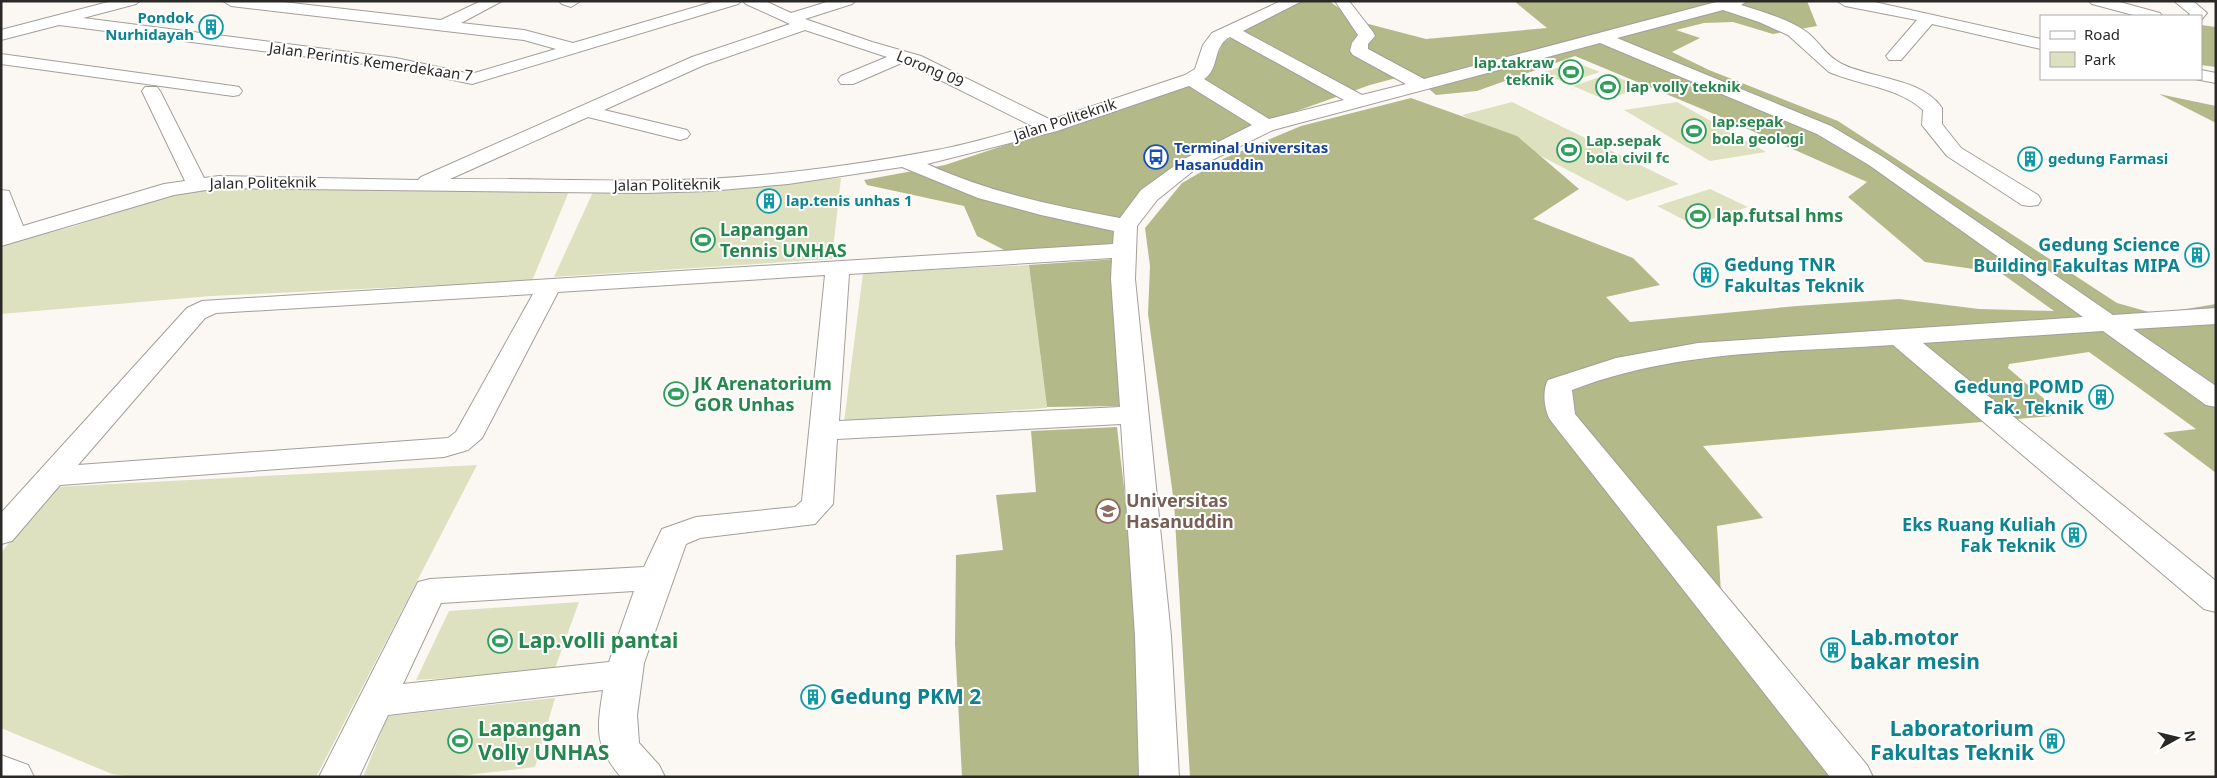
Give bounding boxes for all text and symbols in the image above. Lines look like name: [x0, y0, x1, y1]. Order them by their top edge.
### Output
place label: Pondok Nurhidayah: [105, 7, 195, 44]
building icon: Pondok Nurhidayah: [198, 14, 224, 40]
legend: [2040, 15, 2202, 80]
text: Road: [2084, 24, 2120, 44]
street label: Jalan Perintis Kemerdekaan 7: [266, 37, 474, 85]
street label: Lorong 09: [894, 45, 967, 91]
text: Park: [2084, 49, 2116, 69]
place label: lap.takraw teknik: [1474, 52, 1555, 89]
sports icon: lap.takraw teknik: [1558, 59, 1584, 85]
sports icon: lap volly teknik: [1595, 74, 1621, 100]
place label: lap volly teknik: [1626, 76, 1741, 96]
street label: Jalan Politeknik: [1009, 93, 1119, 146]
place label: lap.sepak bola geologi: [1712, 111, 1804, 148]
sports icon: lap.sepak bola geologi: [1681, 118, 1707, 144]
place label: Lap.sepak bola civil fc: [1586, 130, 1670, 167]
place label: Terminal Universitas Hasanuddin: [1174, 137, 1328, 174]
sports icon: Lap.sepak bola civil fc: [1556, 137, 1582, 163]
bus stop icon: Terminal Universitas Hasanuddin: [1143, 144, 1169, 170]
building icon: gedung Farmasi: [2017, 146, 2043, 172]
place label: gedung Farmasi: [2048, 148, 2168, 168]
street label: Jalan Politeknik: [207, 171, 317, 193]
street label: Jalan Politeknik: [611, 173, 721, 195]
building icon: lap.tenis unhas 1: [756, 188, 782, 214]
place label: lap.tenis unhas 1: [786, 190, 913, 210]
sports icon: lap.futsal hms: [1685, 203, 1711, 229]
place label: lap.futsal hms: [1716, 203, 1843, 227]
place label: Lapangan Tennis UNHAS: [720, 217, 847, 262]
sports icon: Lapangan Tennis UNHAS: [690, 227, 716, 253]
place label: Gedung Science Building Fakultas MIPA: [1973, 232, 2181, 277]
building icon: Gedung Science Building Fakultas MIPA: [2184, 242, 2210, 268]
place label: Gedung TNR Fakultas Teknik: [1724, 252, 1865, 297]
building icon: Gedung TNR Fakultas Teknik: [1693, 262, 1719, 288]
place label: JK Arenatorium GOR Unhas: [692, 371, 832, 416]
place label: Gedung POMD Fak. Teknik: [1954, 374, 2085, 419]
sports icon: JK Arenatorium GOR Unhas: [663, 381, 689, 407]
building icon: Gedung POMD Fak. Teknik: [2088, 384, 2114, 410]
place label: Universitas Hasanuddin: [1126, 488, 1234, 533]
school or university icon: Universitas Hasanuddin: [1095, 498, 1121, 524]
place label: Eks Ruang Kuliah Fak Teknik: [1902, 512, 2057, 557]
building icon: Eks Ruang Kuliah Fak Teknik: [2061, 522, 2087, 548]
place label: Lab.motor bakar mesin: [1850, 623, 1980, 675]
place label: Lap.volli pantai: [518, 626, 678, 654]
sports icon: Lap.volli pantai: [487, 628, 513, 654]
building icon: Lab.motor bakar mesin: [1820, 637, 1846, 663]
place label: Gedung PKM 2: [830, 682, 981, 710]
building icon: Gedung PKM 2: [800, 684, 826, 710]
north arrow: [2152, 713, 2202, 763]
place label: Lapangan Volly UNHAS: [478, 714, 609, 766]
place label: Laboratorium Fakultas Teknik: [1870, 714, 2035, 766]
sports icon: Lapangan Volly UNHAS: [447, 728, 473, 754]
building icon: Laboratorium Fakultas Teknik: [2039, 728, 2065, 754]
text: N: [2180, 729, 2201, 743]

